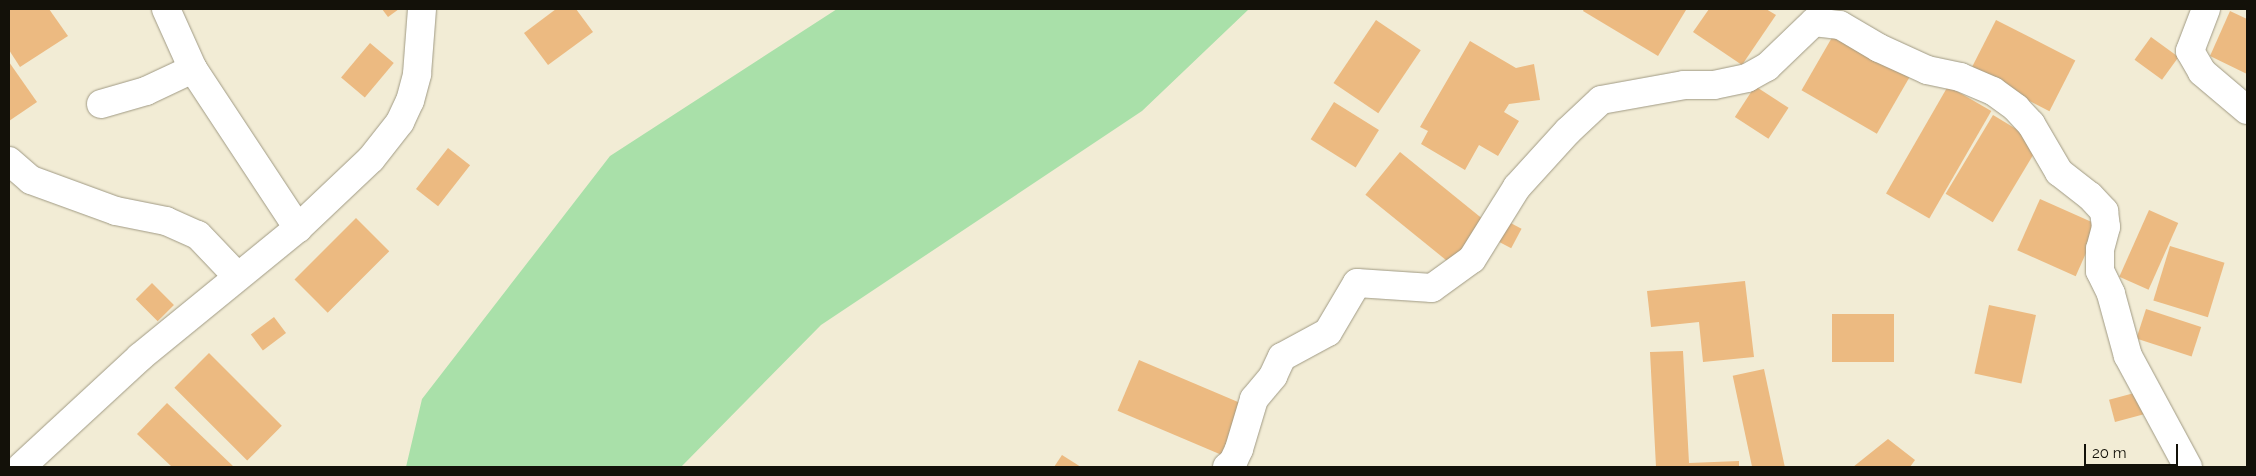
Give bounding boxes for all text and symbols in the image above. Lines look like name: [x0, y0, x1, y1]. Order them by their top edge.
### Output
scale bar: [2086, 434, 2180, 466]
text: 20 m: [2092, 444, 2127, 462]

